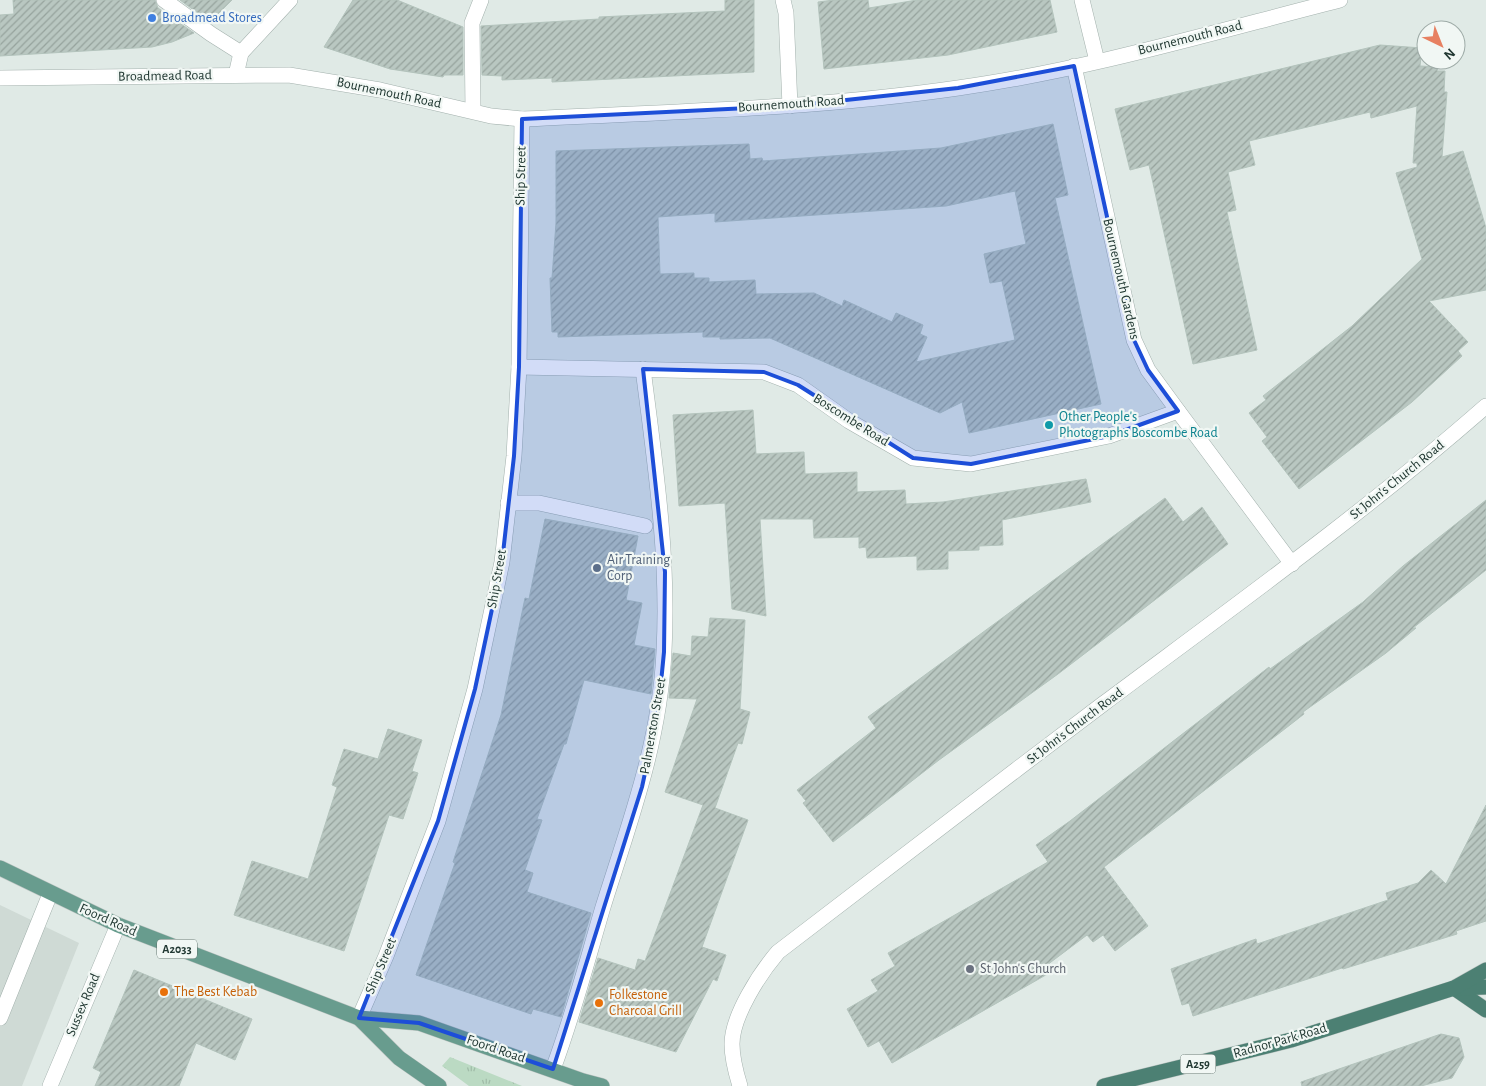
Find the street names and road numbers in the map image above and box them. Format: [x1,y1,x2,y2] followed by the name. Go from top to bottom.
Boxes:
[1137,18,1243,58] street label: Bournemouth Road
[118,68,212,84] street label: Broadmead Road
[335,75,443,111] street label: Bournemouth Road
[737,93,845,115] street label: Bournemouth Road
[513,146,529,206] street label: Ship Street
[1100,217,1142,341] street label: Bournemouth Gardens
[811,391,891,449] street label: Boscombe Road
[1347,438,1447,522] street label: St John's Church Road
[485,548,509,610] street label: Ship Street
[638,676,668,775] street label: Palmerston Street
[1024,685,1126,767] street label: St John's Church Road
[77,901,139,939] street label: Foord Road
[363,935,399,996] street label: Ship Street
[157,940,197,959] road number: A2033
[64,972,102,1038] street label: Sussex Road
[1232,1021,1328,1061] street label: Radnor Park Road
[465,1032,527,1066] street label: Foord Road
[1180,1054,1216,1074] road number: A259

